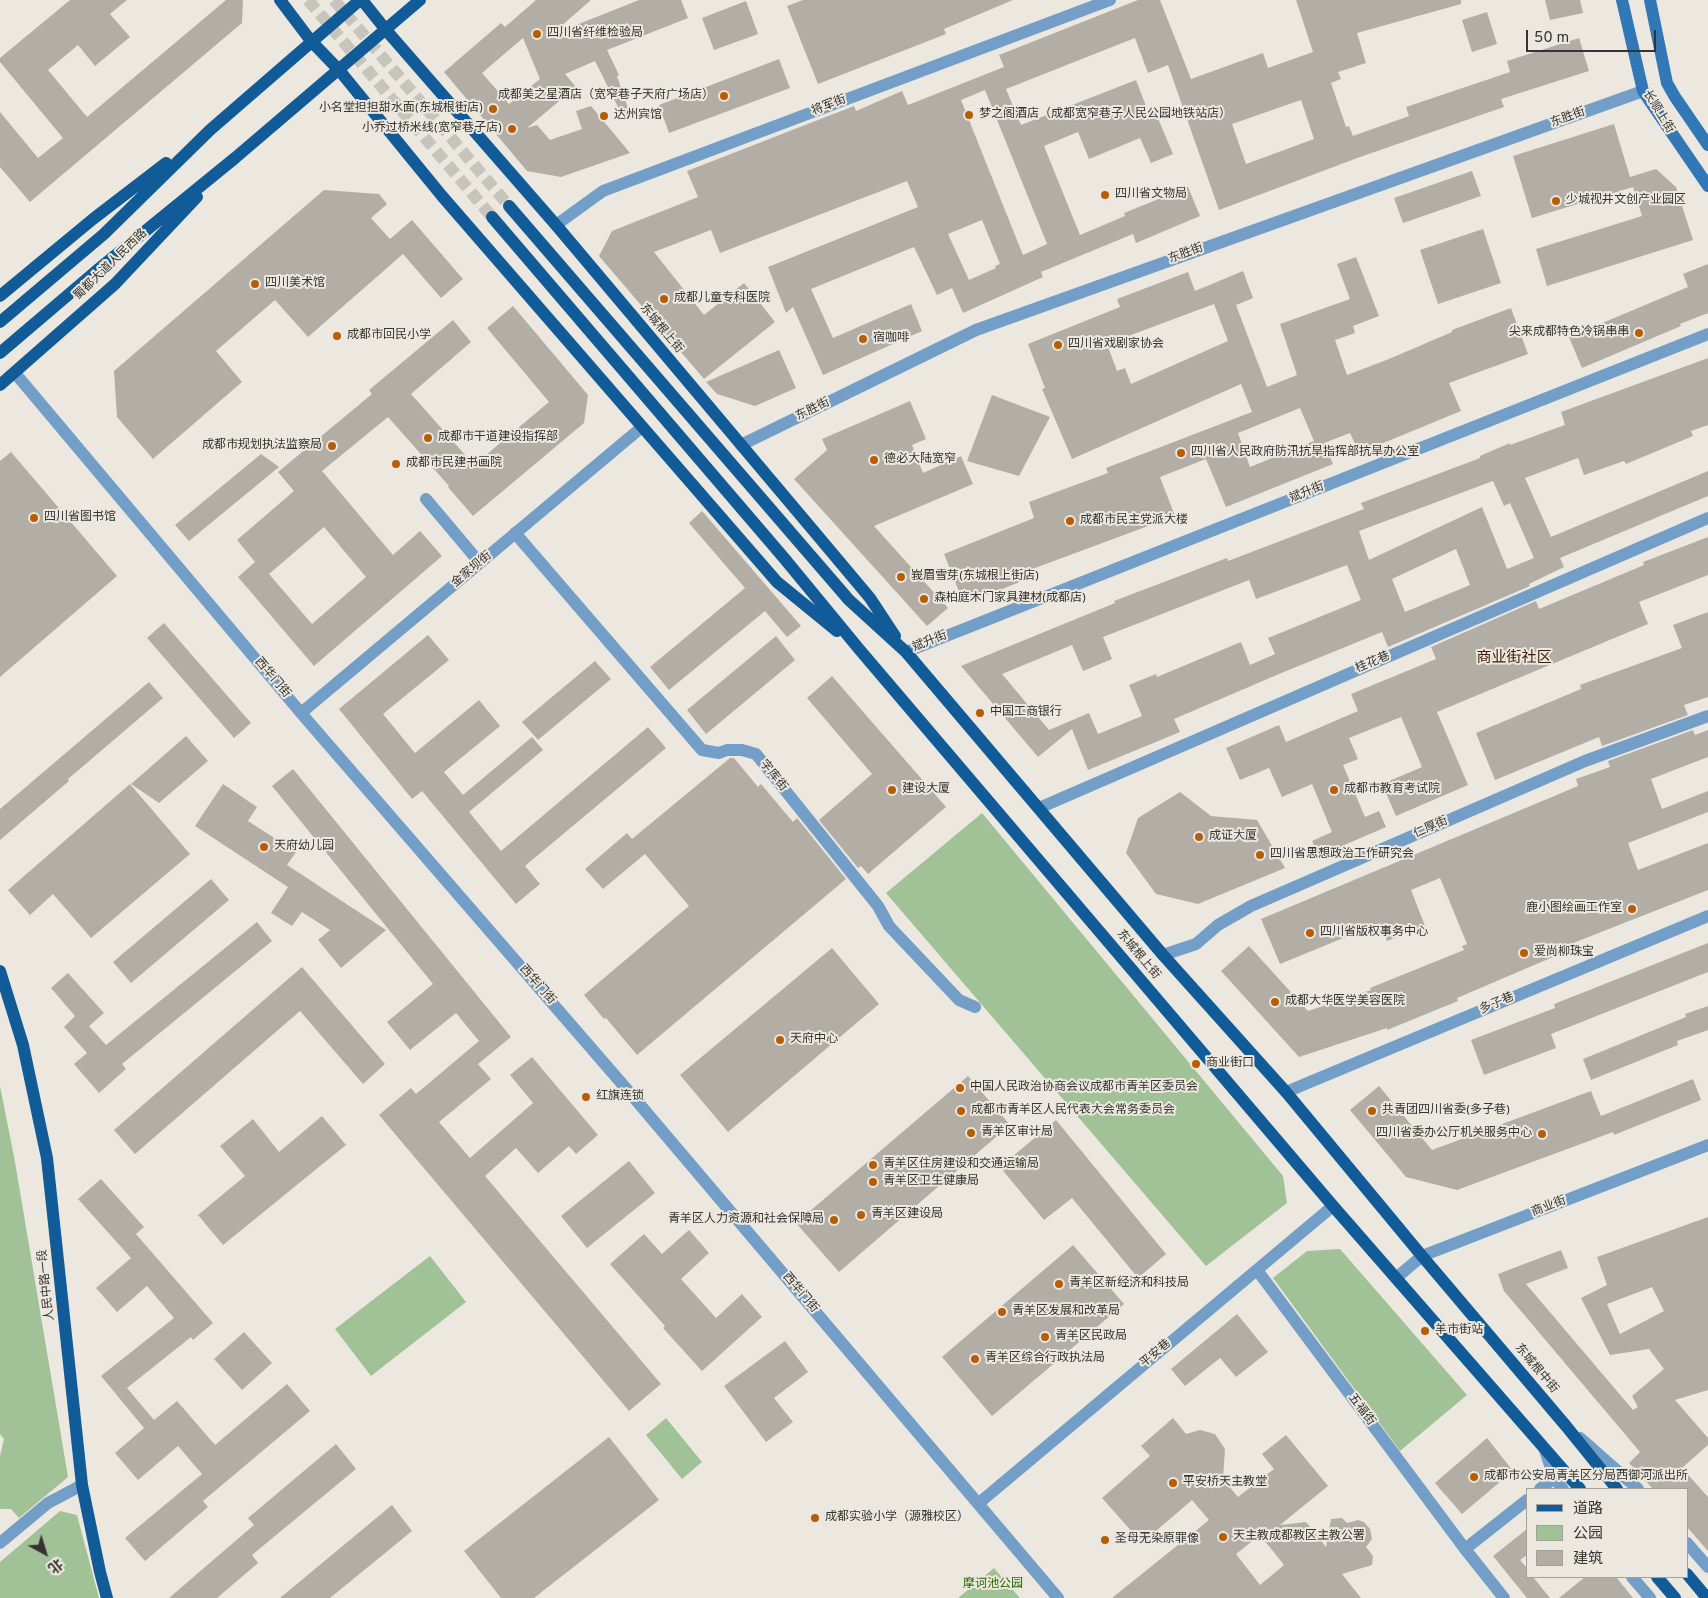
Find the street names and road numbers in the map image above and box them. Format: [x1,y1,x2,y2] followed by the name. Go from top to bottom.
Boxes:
[1639,88,1677,136] street label: 长顺上街
[810,93,848,119] street label: 将军街
[1549,105,1587,131] street label: 东胜街
[71,226,151,304] street label: 蜀都大道人民西路
[1167,241,1205,267] street label: 东胜街
[636,301,686,357] street label: 东城根上街
[794,396,832,424] street label: 东胜街
[1288,480,1326,506] street label: 斌升街
[449,549,495,591] street label: 金家坝街
[911,629,949,655] street label: 斌升街
[1354,649,1392,677] street label: 桂花巷
[251,655,293,701] street label: 西华门街
[756,757,790,795] street label: 字库街
[1412,814,1450,842] street label: 仁厚街
[1113,927,1163,983] street label: 东城根上街
[516,962,558,1008] street label: 西华门街
[1478,990,1516,1018] street label: 多子巷
[1530,1194,1568,1220] street label: 商业街
[36,1248,58,1322] street label: 人民中路一段
[779,1270,821,1316] street label: 西华门街
[1138,1337,1174,1371] street label: 平安巷
[1511,1341,1561,1397] street label: 东城根中街
[1344,1391,1378,1429] street label: 五福街

